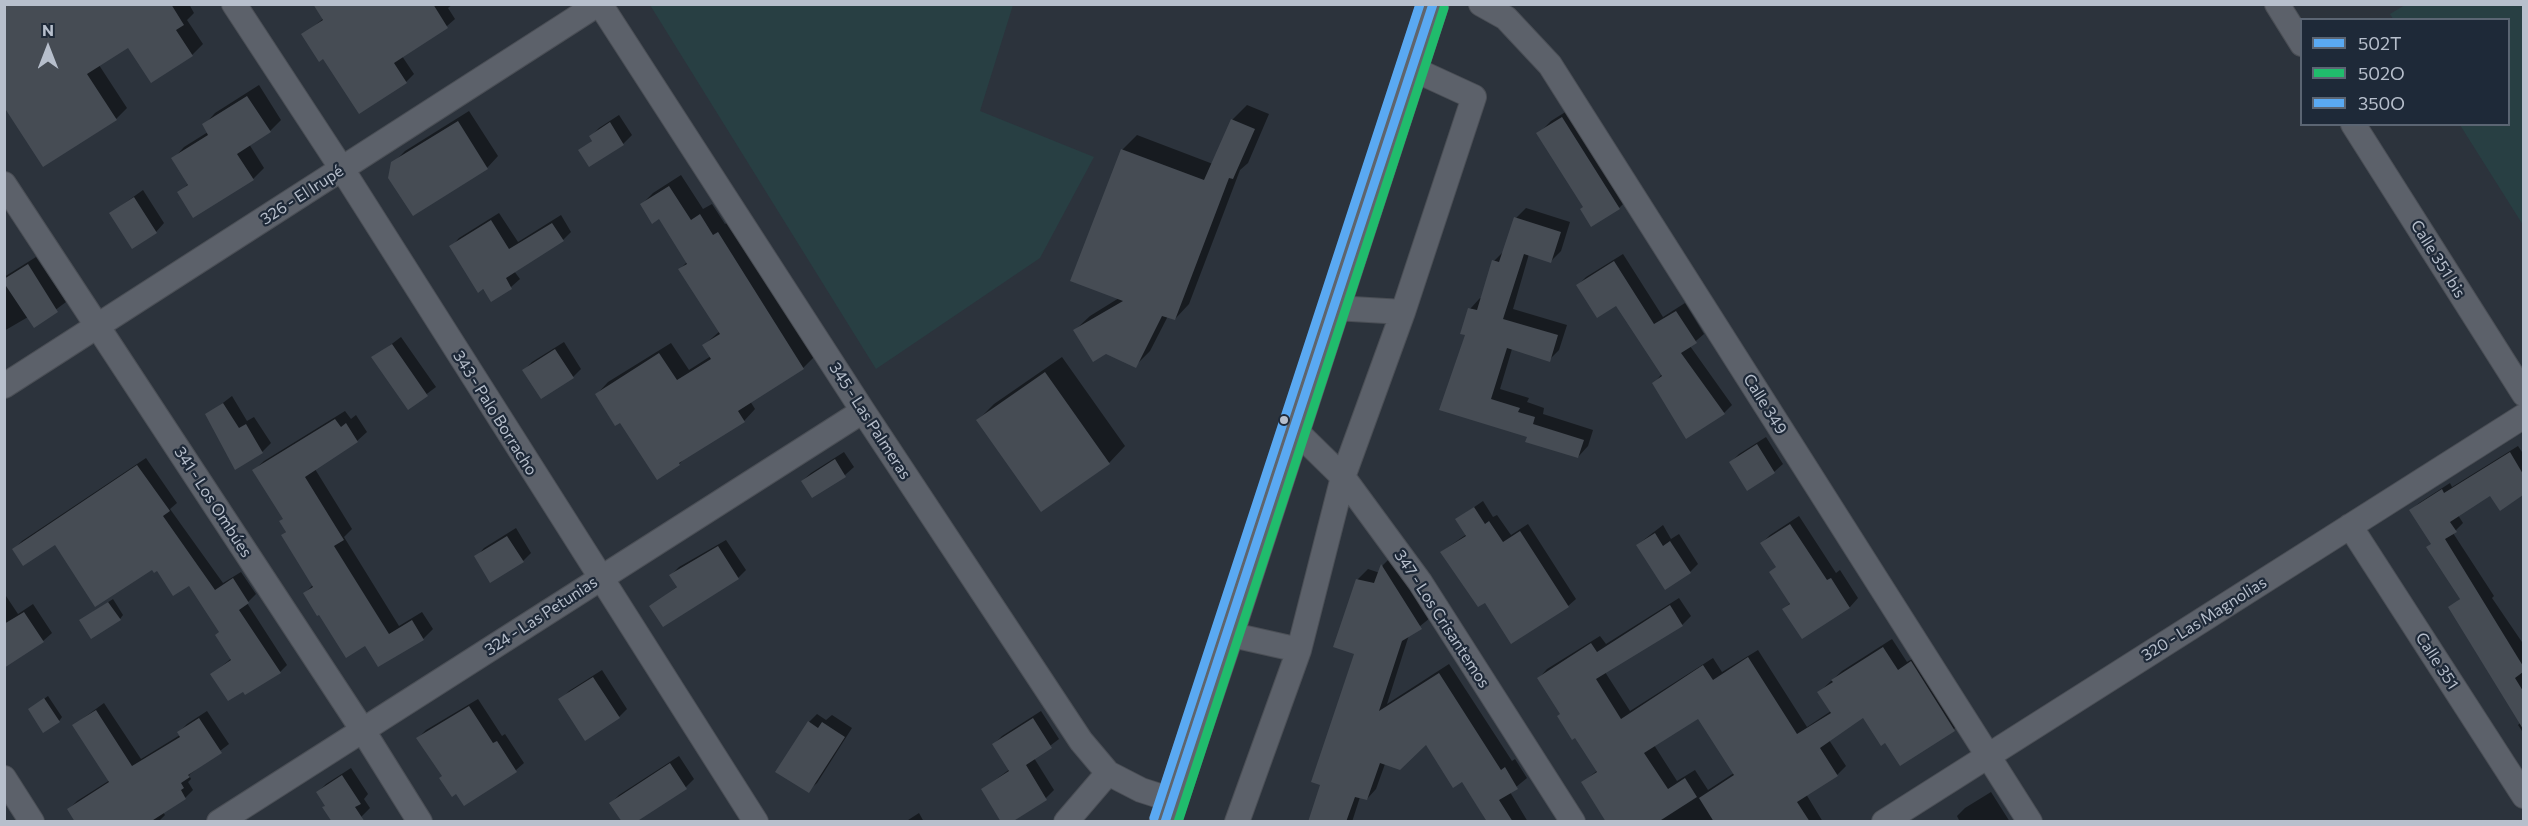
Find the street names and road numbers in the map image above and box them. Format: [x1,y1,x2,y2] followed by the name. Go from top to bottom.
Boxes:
[257,161,347,229] street label: 326 - El Irupé
[2407,217,2469,301] street label: Calle 351 bis
[449,347,541,479] street label: 343 - Palo Borracho
[825,359,915,483] street label: 345 - Las Palmeras
[1739,370,1791,438] street label: Calle 349
[170,443,256,561] street label: 341 - Los Ombúes
[1390,546,1494,692] street label: 347 - Los Crisantemos
[481,572,601,660] street label: 324 - Las Petunias
[2138,573,2270,665] street label: 320 - Las Magnolias
[2411,629,2463,693] street label: Calle 351

